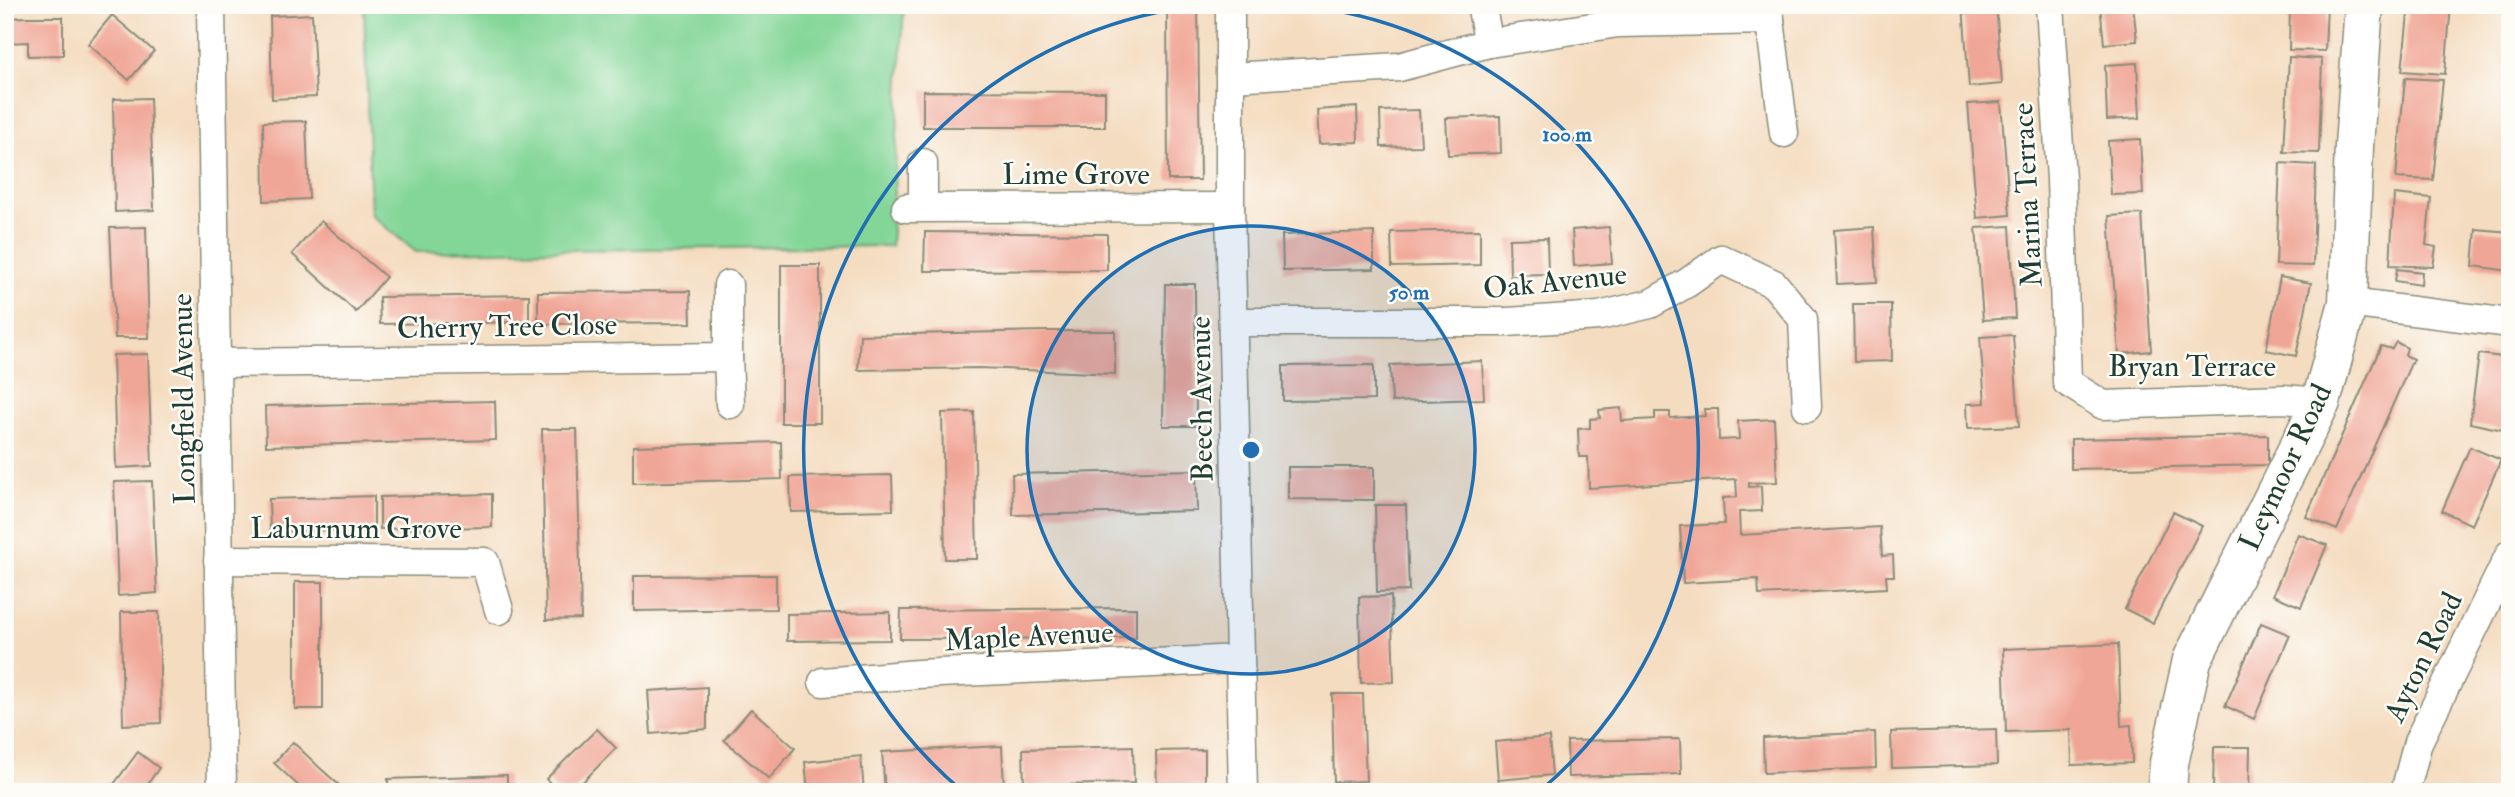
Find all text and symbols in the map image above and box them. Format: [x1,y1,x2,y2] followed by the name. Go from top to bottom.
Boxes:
[2004,102,2051,288] street label: Marina Terrace
[1542,121,1593,148] text: 100 m
[1002,156,1150,193] street label: Lime Grove
[1481,256,1629,307] street label: Oak Avenue
[1389,279,1430,306] text: 50 m
[163,293,204,505] street label: Longfield Avenue
[396,306,618,347] street label: Cherry Tree Close
[1182,316,1221,482] street label: Beech Avenue
[2108,348,2276,385] street label: Bryan Terrace
[2231,378,2340,556] street label: Leymoor Road
[1239,438,1263,462] centre of rings
[250,510,462,547] street label: Laburnum Grove
[2376,586,2471,729] street label: Ayton Road
[943,614,1115,659] street label: Maple Avenue

